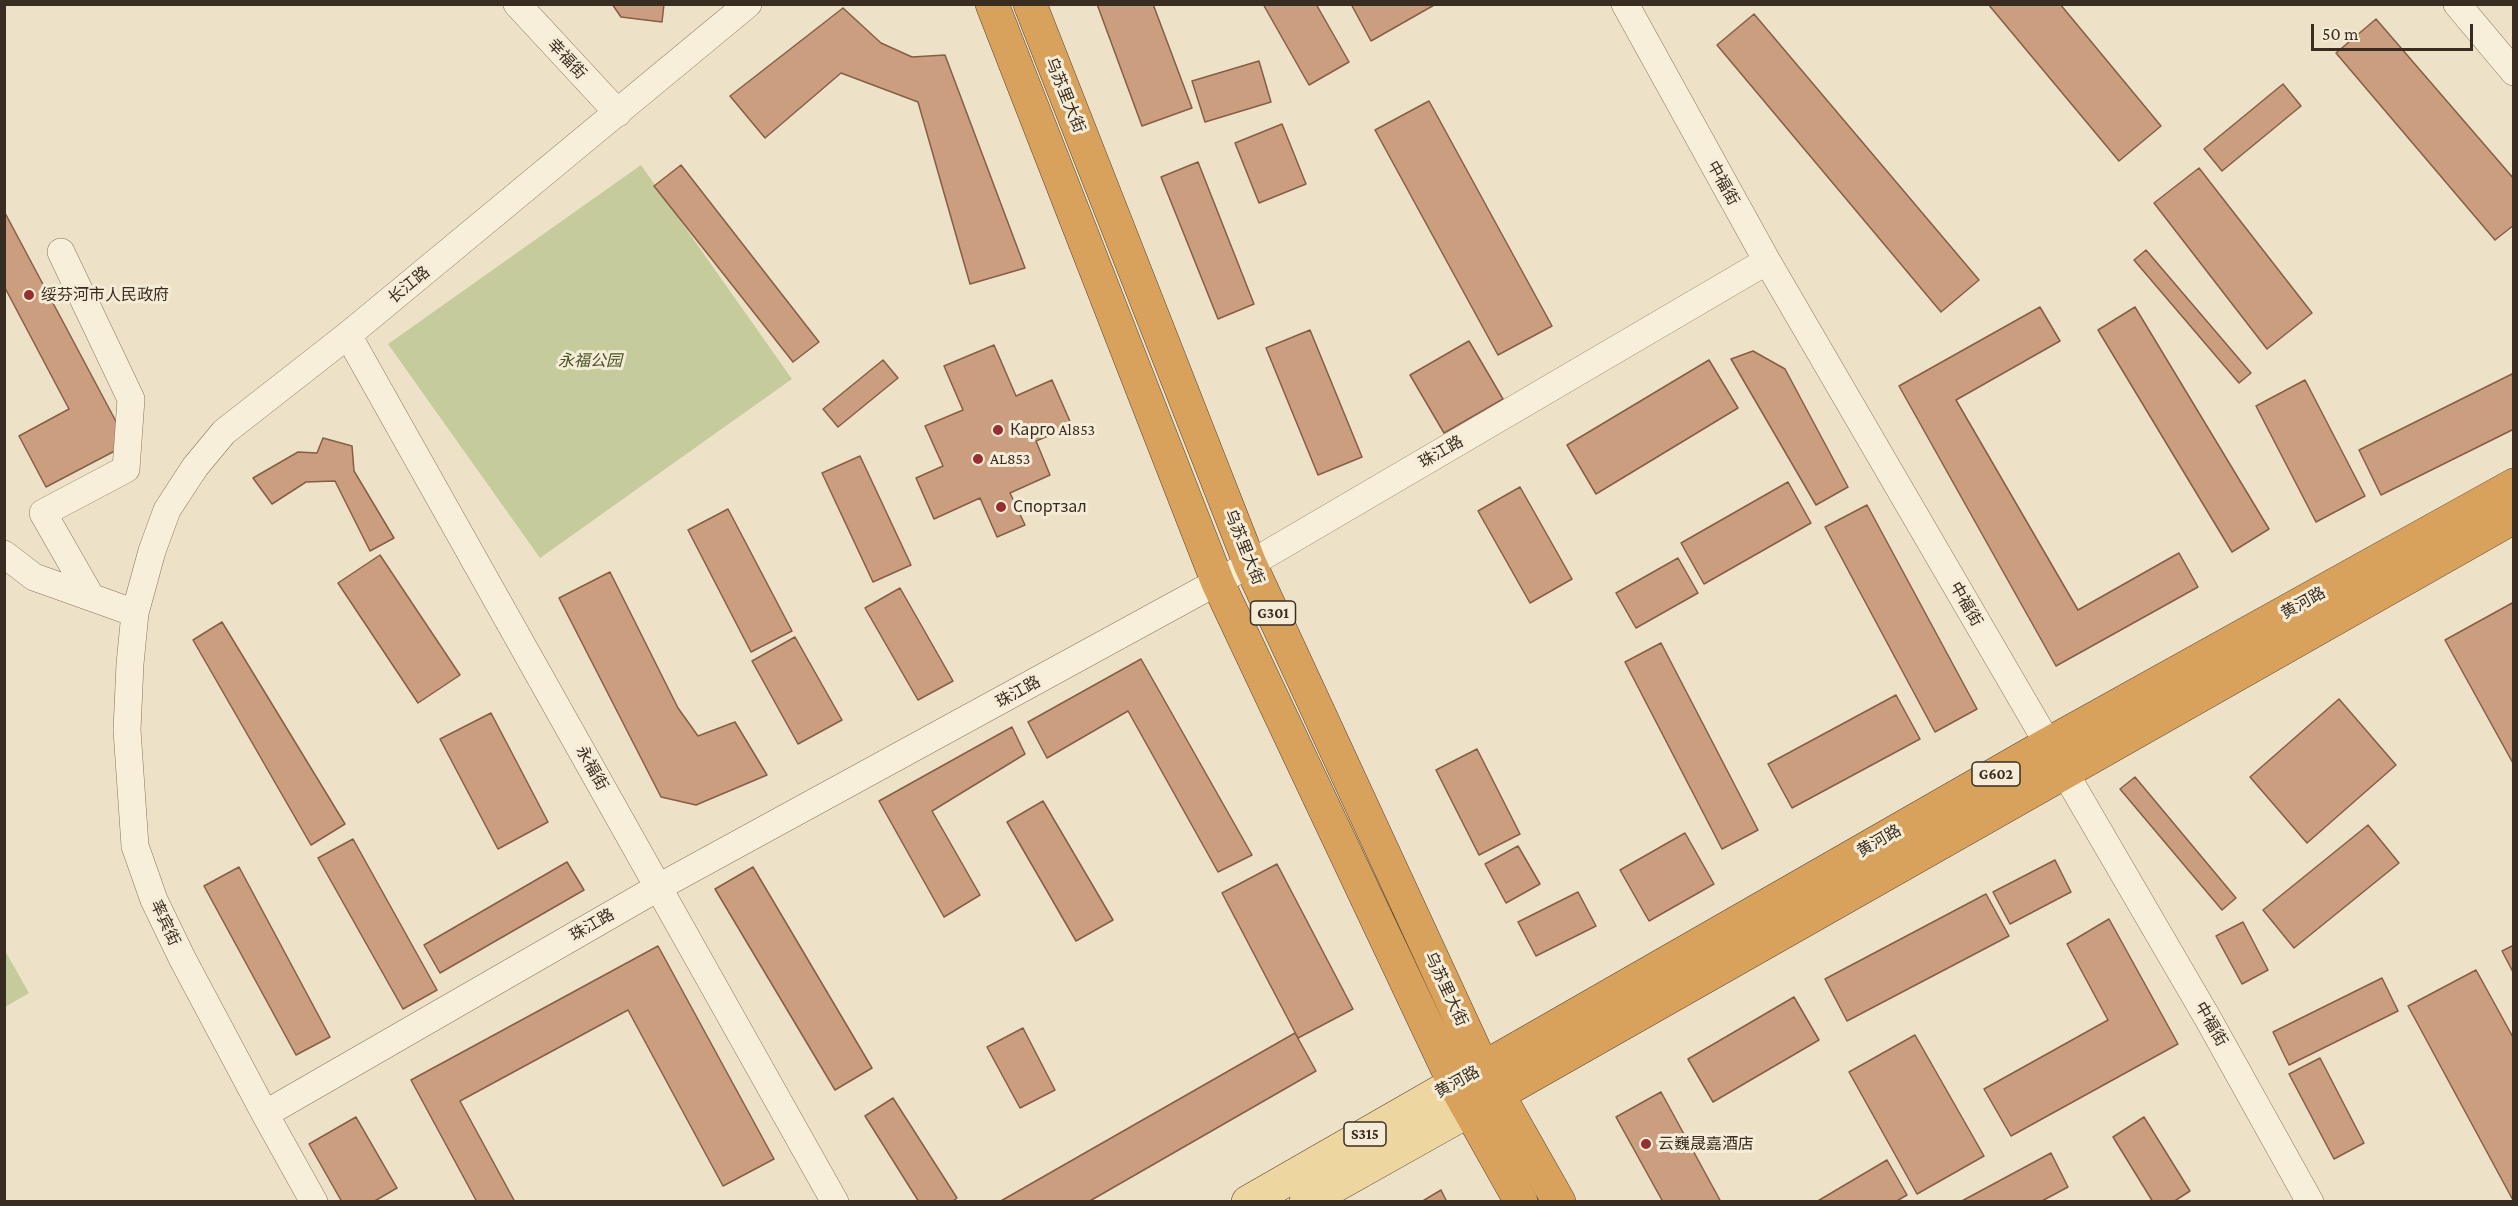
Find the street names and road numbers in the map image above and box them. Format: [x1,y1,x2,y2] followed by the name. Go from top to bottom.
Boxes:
[544,35,590,83] street label: 幸福街
[1041,54,1089,136] street label: 乌苏里大街
[1703,157,1743,209] street label: 中福街
[384,262,434,308] street label: 长江路
[1415,432,1467,472] street label: 珠江路
[1220,506,1268,588] street label: 乌苏里大街
[1946,578,1986,630] street label: 中福街
[2277,583,2329,623] street label: 黄河路
[1250,601,1296,625] road number: G301
[992,672,1044,712] street label: 珠江路
[572,742,612,794] street label: 永福街
[1972,762,2020,786] road number: G602
[1853,821,1905,861] street label: 黄河路
[146,897,184,949] street label: 率宾街
[566,905,618,945] street label: 珠江路
[1420,949,1472,1029] street label: 乌苏里大街
[2191,998,2231,1050] street label: 中福街
[1431,1062,1483,1102] street label: 黄河路
[1344,1122,1386,1146] road number: S315

